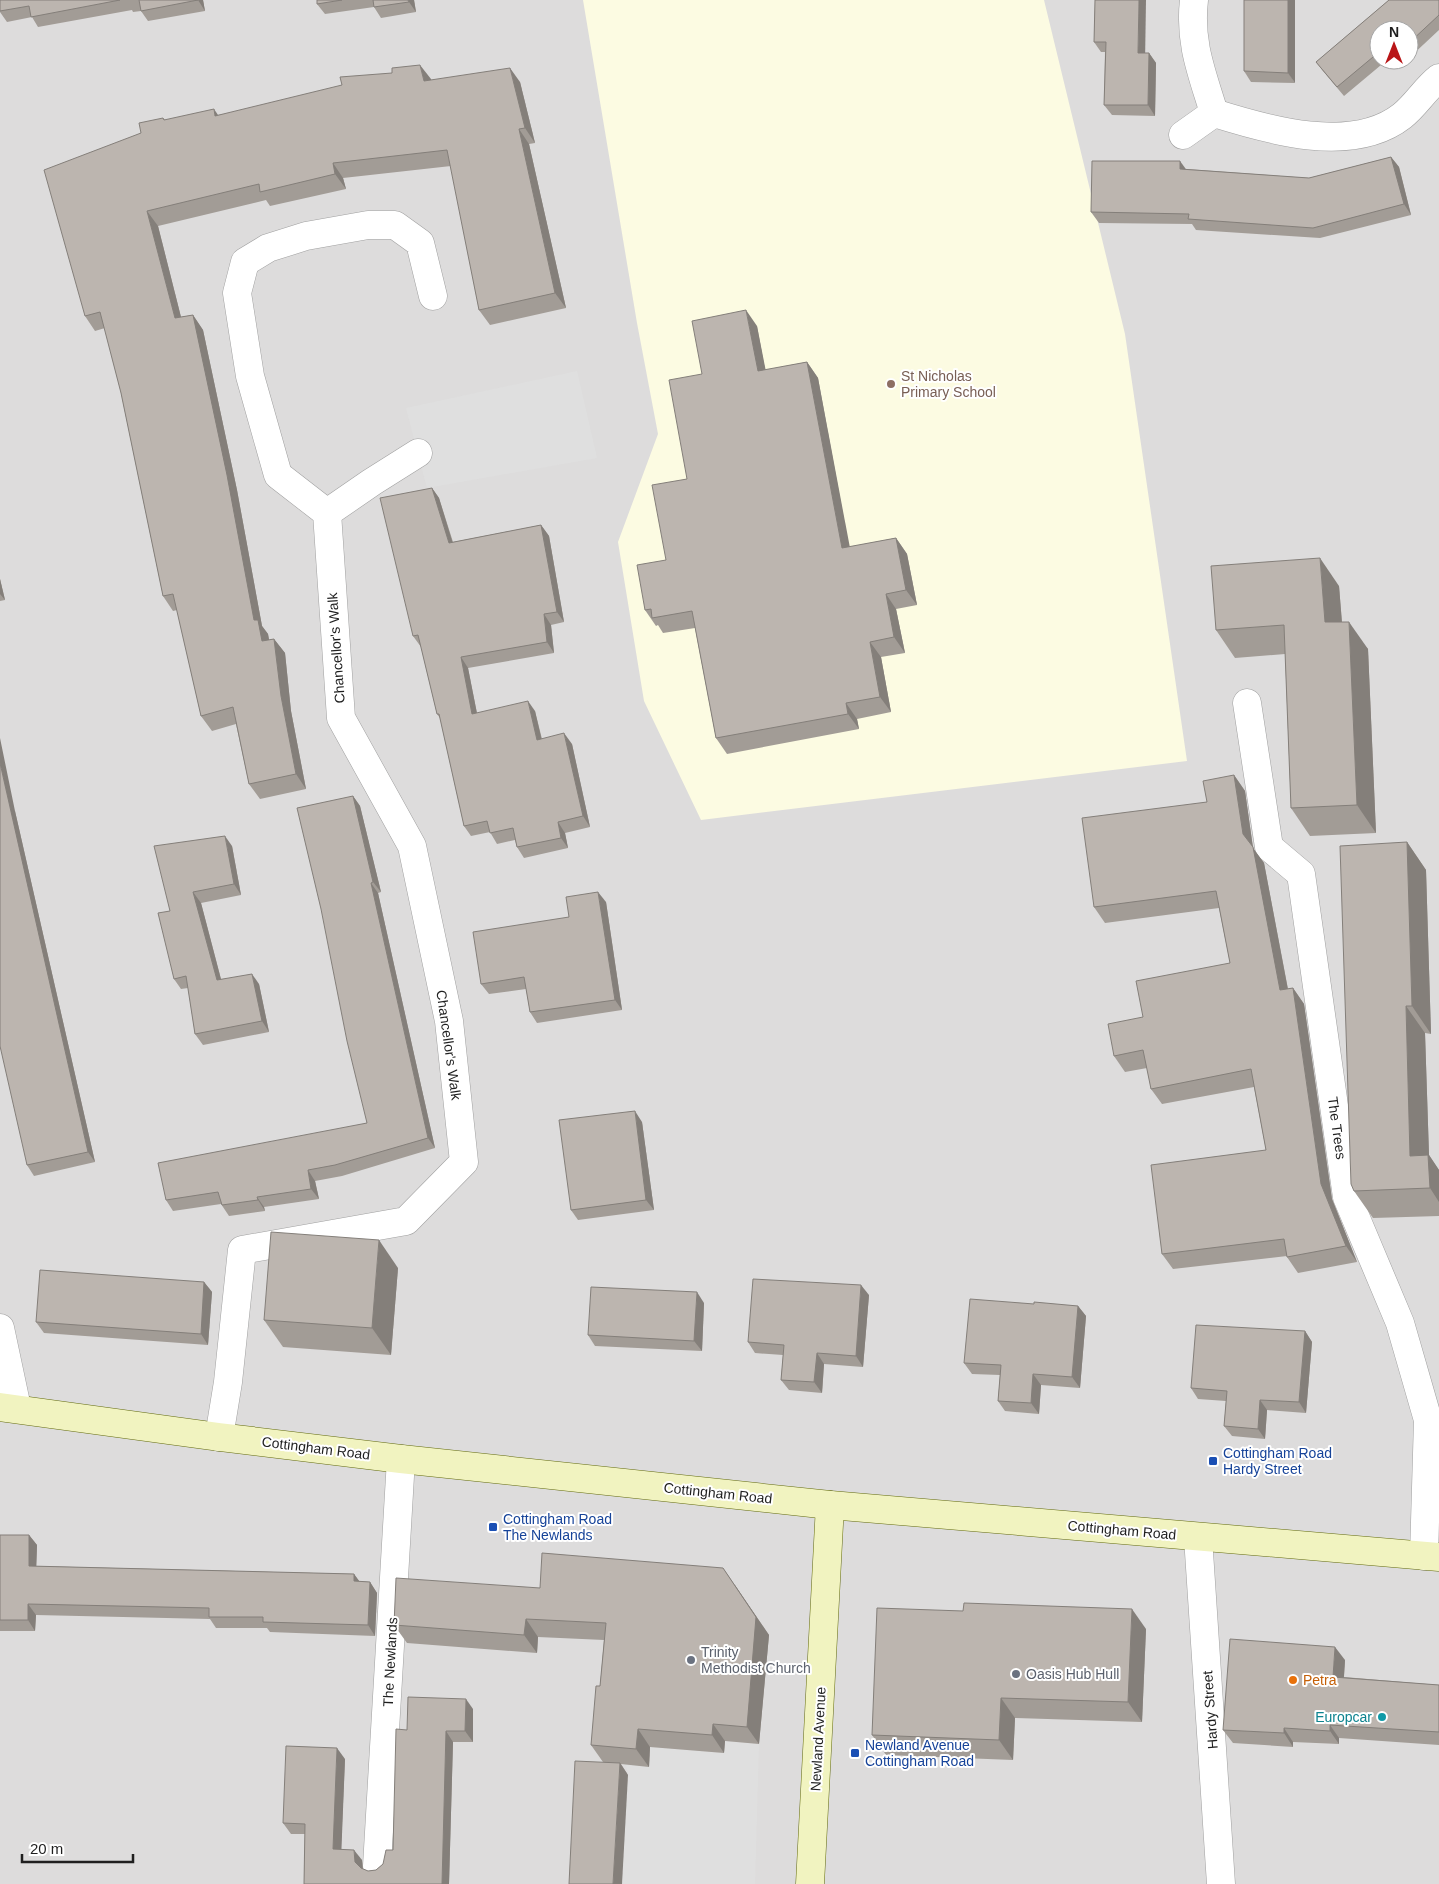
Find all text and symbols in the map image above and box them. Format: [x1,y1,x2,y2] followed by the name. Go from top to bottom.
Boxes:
[1369,20,1419,70] north arrow
[1389,24,1399,40] text: N
[901,368,996,400] place label: St Nicholas Primary School
[885,378,897,390] marker: St Nicholas Primary School
[324,591,348,704] street label: Chancellor's Walk
[433,989,465,1102] street label: Chancellor's Walk
[1325,1096,1349,1160] street label: The Trees
[261,1433,371,1463] street label: Cottingham Road
[1223,1445,1332,1477] place label: Cottingham Road Hardy Street
[1207,1455,1219,1467] marker: Cottingham Road Hardy Street
[663,1479,773,1507] street label: Cottingham Road
[503,1511,612,1543] place label: Cottingham Road The Newlands
[1067,1517,1177,1543] street label: Cottingham Road
[487,1521,499,1533] marker: Cottingham Road The Newlands
[380,1617,400,1707] street label: The Newlands
[701,1644,811,1676] place label: Trinity Methodist Church
[685,1654,697,1666] marker: Trinity Methodist Church
[1026,1666,1119,1682] place label: Oasis Hub Hull
[1010,1668,1022,1680] marker: Oasis Hub Hull
[1199,1670,1221,1750] street label: Hardy Street
[1303,1672,1337,1688] place label: Petra
[1287,1674,1299,1686] marker: Petra
[807,1686,829,1792] street label: Newland Avenue
[1315,1709,1372,1725] place label: Europcar
[1376,1711,1388,1723] marker: Europcar
[865,1737,974,1769] place label: Newland Avenue Cottingham Road
[849,1747,861,1759] marker: Newland Avenue Cottingham Road
[22,1832,134,1864] scale bar
[30,1840,63,1857] text: 20 m

